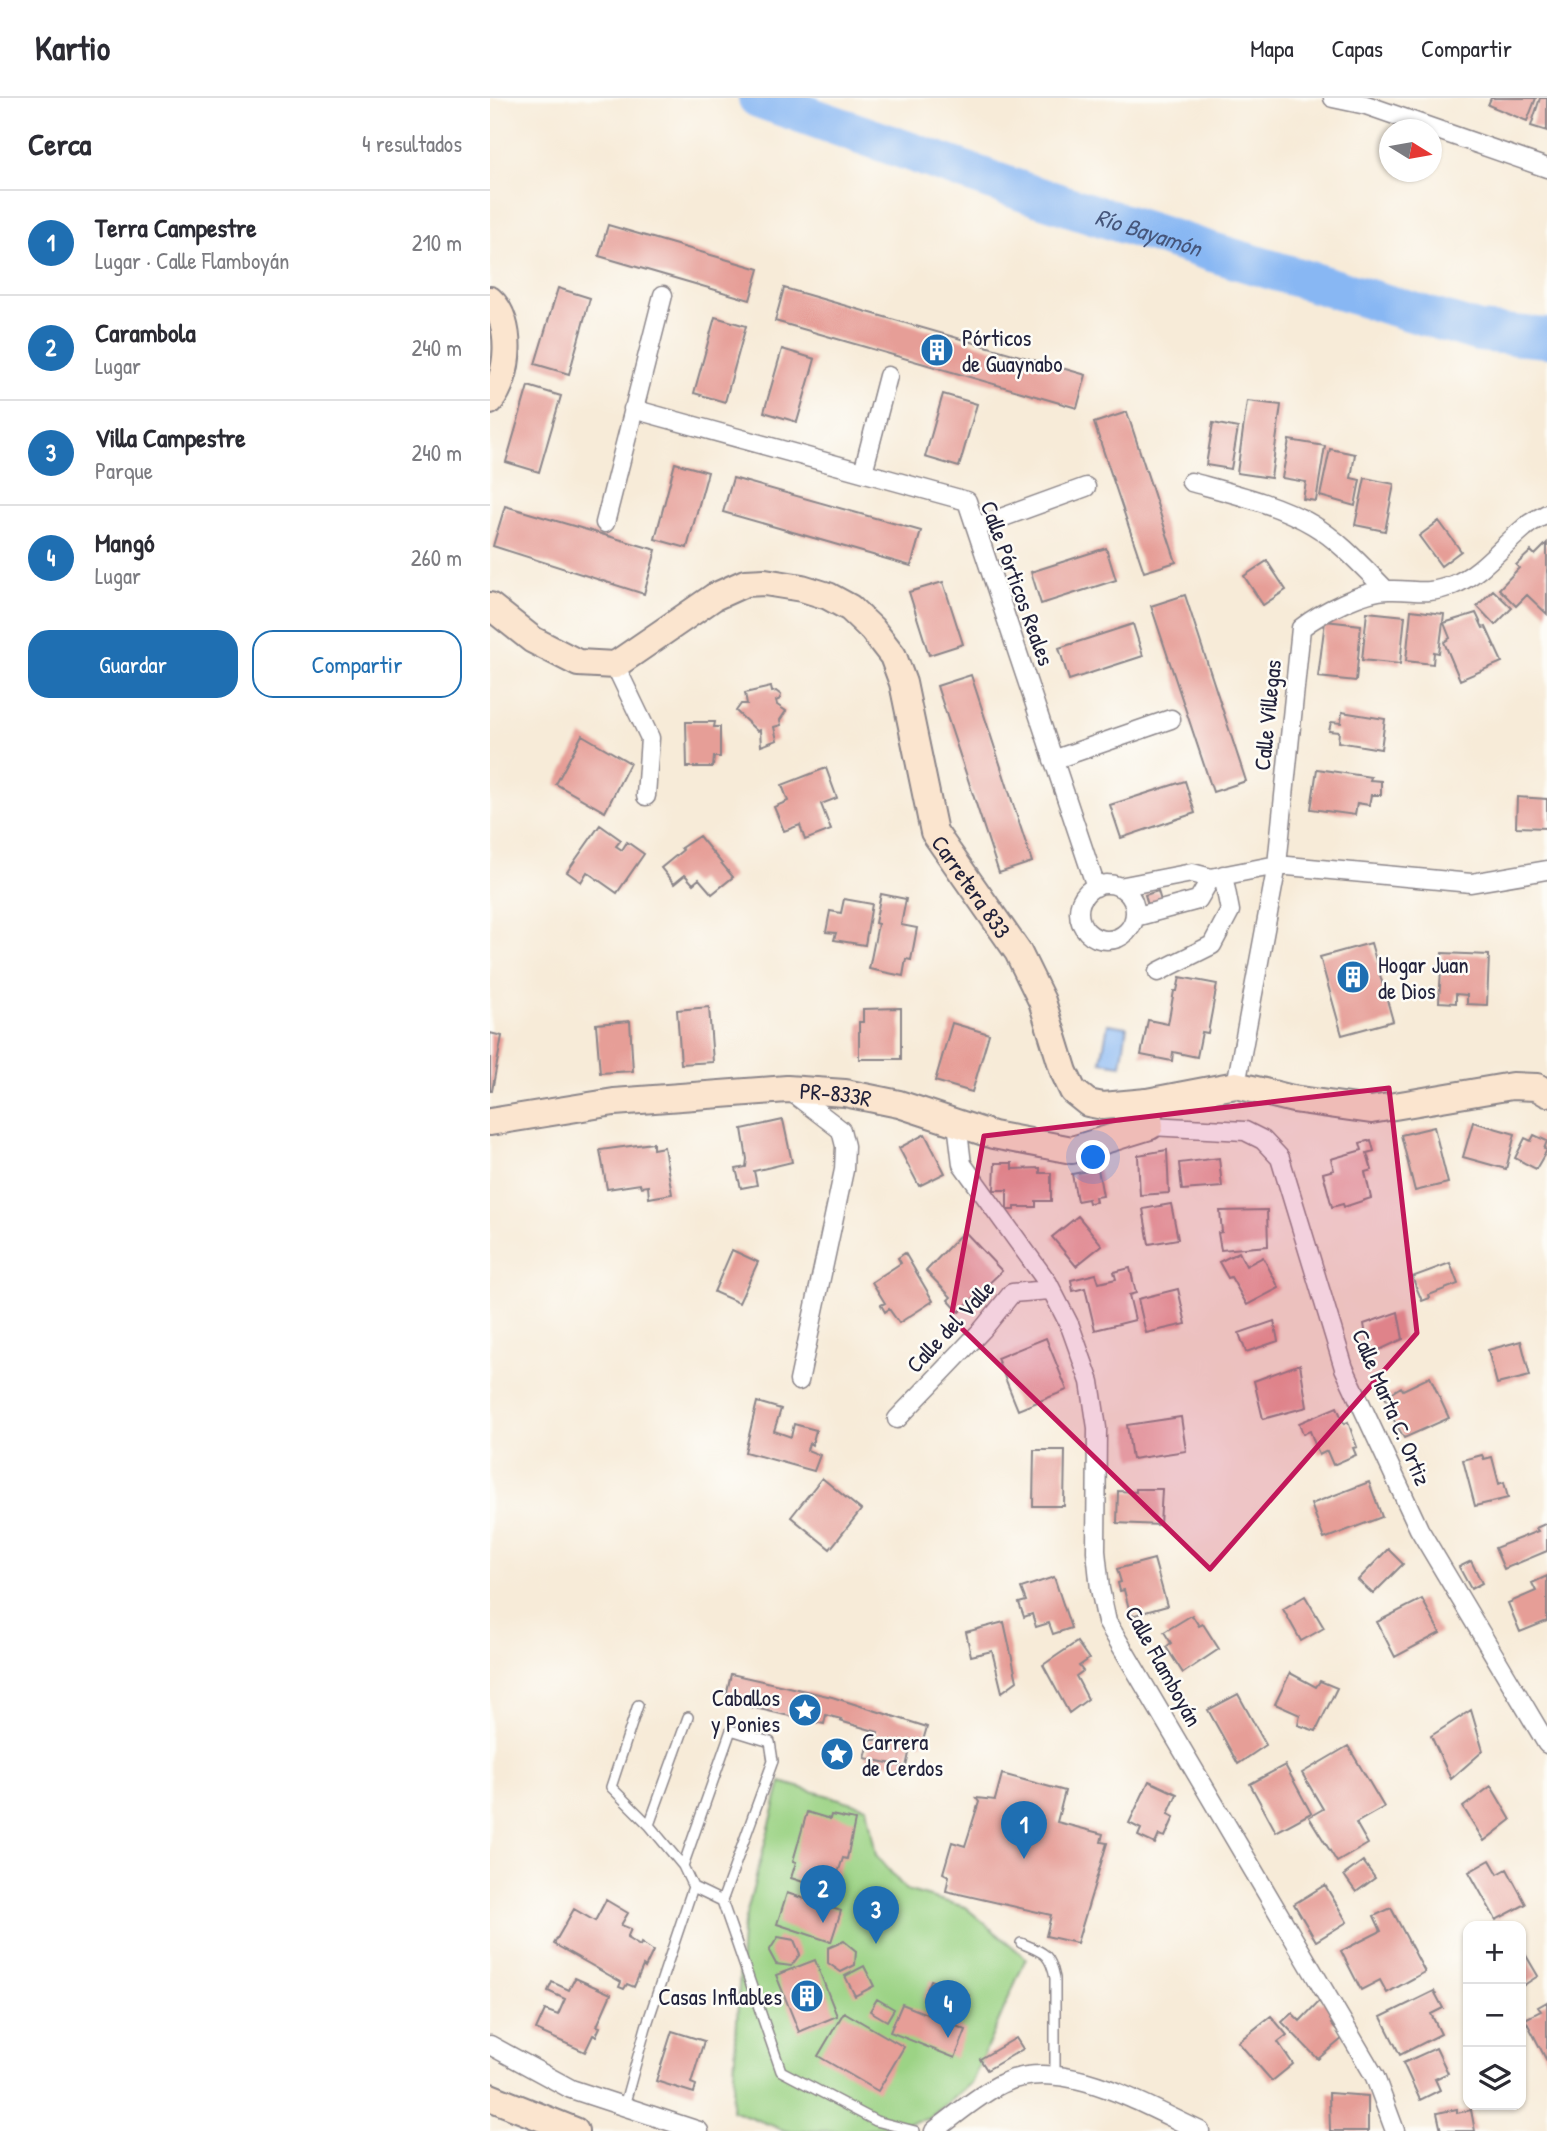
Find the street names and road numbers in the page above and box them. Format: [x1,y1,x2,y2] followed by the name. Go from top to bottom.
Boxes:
[974,496,1062,670] street label: Calle Pórticos Reales
[1246,658,1288,772] street label: Calle Villegas
[925,828,1019,944] street label: Carretera 833
[799,1074,874,1114] street label: PR-833R
[899,1273,1001,1379] street label: Calle del Valle
[1345,1324,1439,1490] street label: Calle Marta C. Ortiz
[1118,1600,1210,1732] street label: Calle Flamboyán

